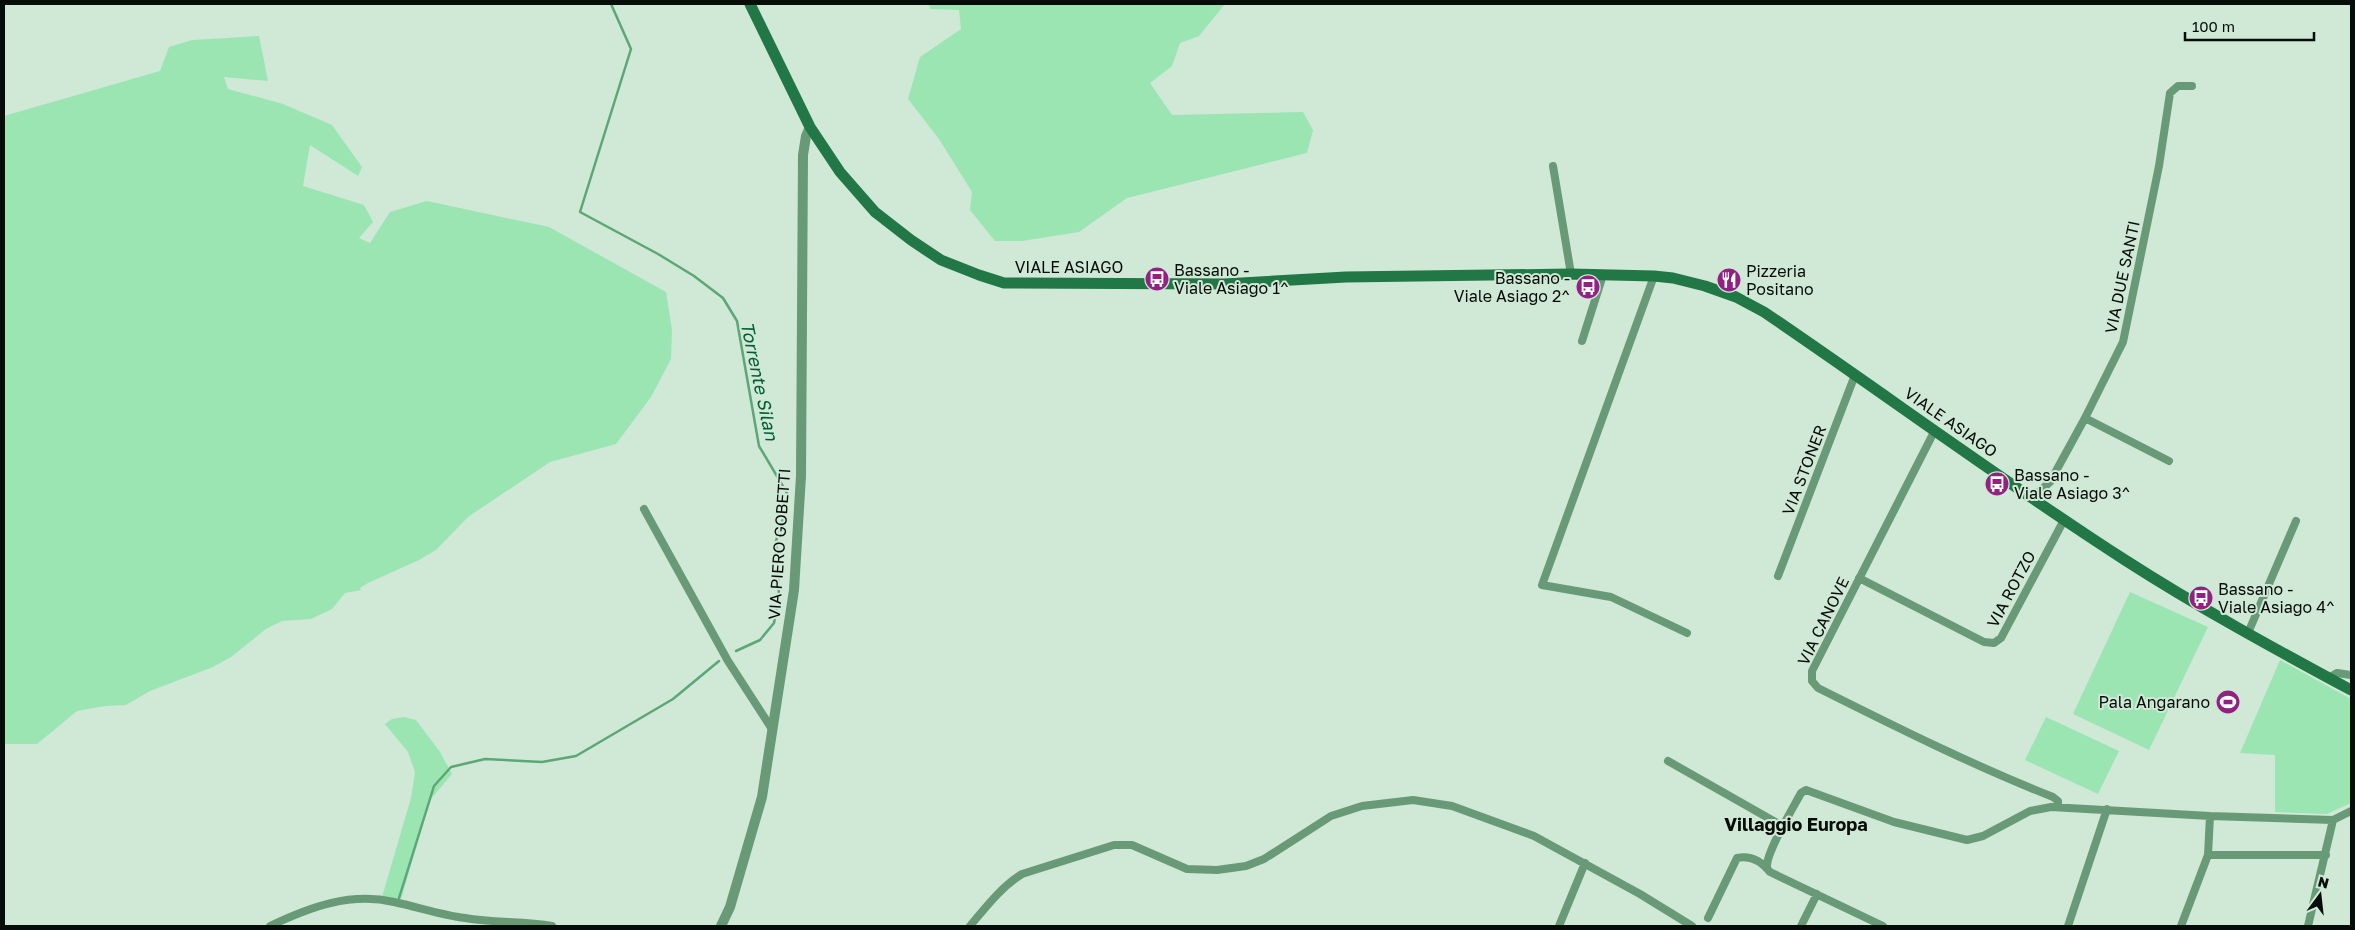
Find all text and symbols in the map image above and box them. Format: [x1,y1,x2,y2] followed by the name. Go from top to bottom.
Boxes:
[2185,10,2314,42] scale bar
[2192,17,2235,35] text: 100 m
[2100,219,2144,335] street label: VIA DUE SANTI
[1015,257,1123,277] street label: VIALE ASIAGO
[1174,260,1289,298] place label: Bassano - Viale Asiago 1^
[1746,261,1814,299] place label: Pizzeria Positano
[1144,266,1170,292] bus stop icon: Bassano - Viale Asiago 1^
[1716,267,1742,293] restaurant icon: Pizzeria Positano
[1454,268,1570,306] place label: Bassano - Viale Asiago 2^
[1575,274,1601,300] bus stop icon: Bassano - Viale Asiago 2^
[737,320,784,443] water label: Torrente Silan
[1901,383,2001,461] street label: VIALE ASIAGO
[1778,422,1830,518] street label: VIA STONER
[2014,465,2130,503] place label: Bassano - Viale Asiago 3^
[764,468,794,620] street label: VIA PIERO GOBETTI
[1984,471,2010,497] bus stop icon: Bassano - Viale Asiago 3^
[1982,547,2040,631] street label: VIA ROTZO
[1793,574,1853,668] street label: VIA CANOVE
[2218,579,2335,617] place label: Bassano - Viale Asiago 4^
[2188,585,2214,611] bus stop icon: Bassano - Viale Asiago 4^
[2215,689,2241,715] sports icon: Pala Angarano
[2098,692,2210,712] place label: Pala Angarano
[1724,813,1868,835] district label: Villaggio Europa
[2295,870,2345,920] north arrow
[2316,872,2331,892] text: N

